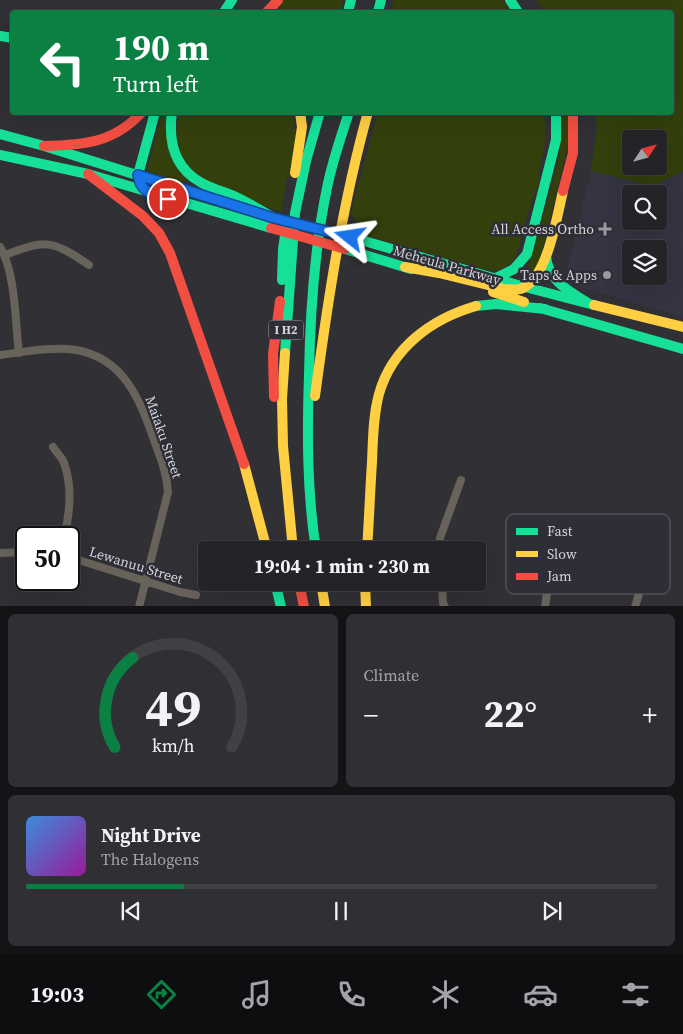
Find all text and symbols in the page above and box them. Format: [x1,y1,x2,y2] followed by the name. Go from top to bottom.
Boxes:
[113,24,209,72] text: 190 m
[30,30,95,95] icon: left
[113,69,198,99] text: Turn left
[622,130,668,175] north arrow
[622,130,667,285] map controls
[147,178,189,220] pin
[154,185,182,213] icon: arrive
[622,185,667,230] button: search
[323,210,375,262] position arrow
[491,219,594,239] place label: All Access Ortho
[598,222,612,236] marker: All Access Ortho
[391,240,504,290] street label: Meheula Parkway
[622,240,667,285] button: layers
[520,265,597,285] place label: Taps & Apps
[601,269,613,281] marker: Taps & Apps
[268,320,304,340] road number: I H2
[141,393,188,481] street label: Maiaku Street
[506,514,670,594] legend
[547,521,573,541] text: Fast
[15,526,80,591] speed limit sign: 50
[87,541,186,589] street label: Lewanuu Street
[547,544,577,564] text: Slow
[254,553,430,579] text: 19:04 · 1 min · 230 m
[546,566,572,586] text: Jam
[364,664,419,686] text: Climate
[145,672,201,743] text: 49
[483,688,537,740] text: 22°
[364,696,378,734] text: −
[642,696,657,734] text: +
[151,733,194,758] text: km/h
[101,822,201,848] text: Night Drive
[101,848,199,870] text: The Halogens
[117,897,145,925] icon: previous
[327,897,355,925] icon: pause
[538,897,566,925] icon: next
[144,977,179,1012] icon: directions
[239,977,274,1012] icon: music
[334,977,369,1012] icon: phone
[428,977,463,1012] icon: climate
[523,977,558,1012] icon: car
[618,977,653,1012] icon: filters
[30,979,84,1009] text: 19:03

